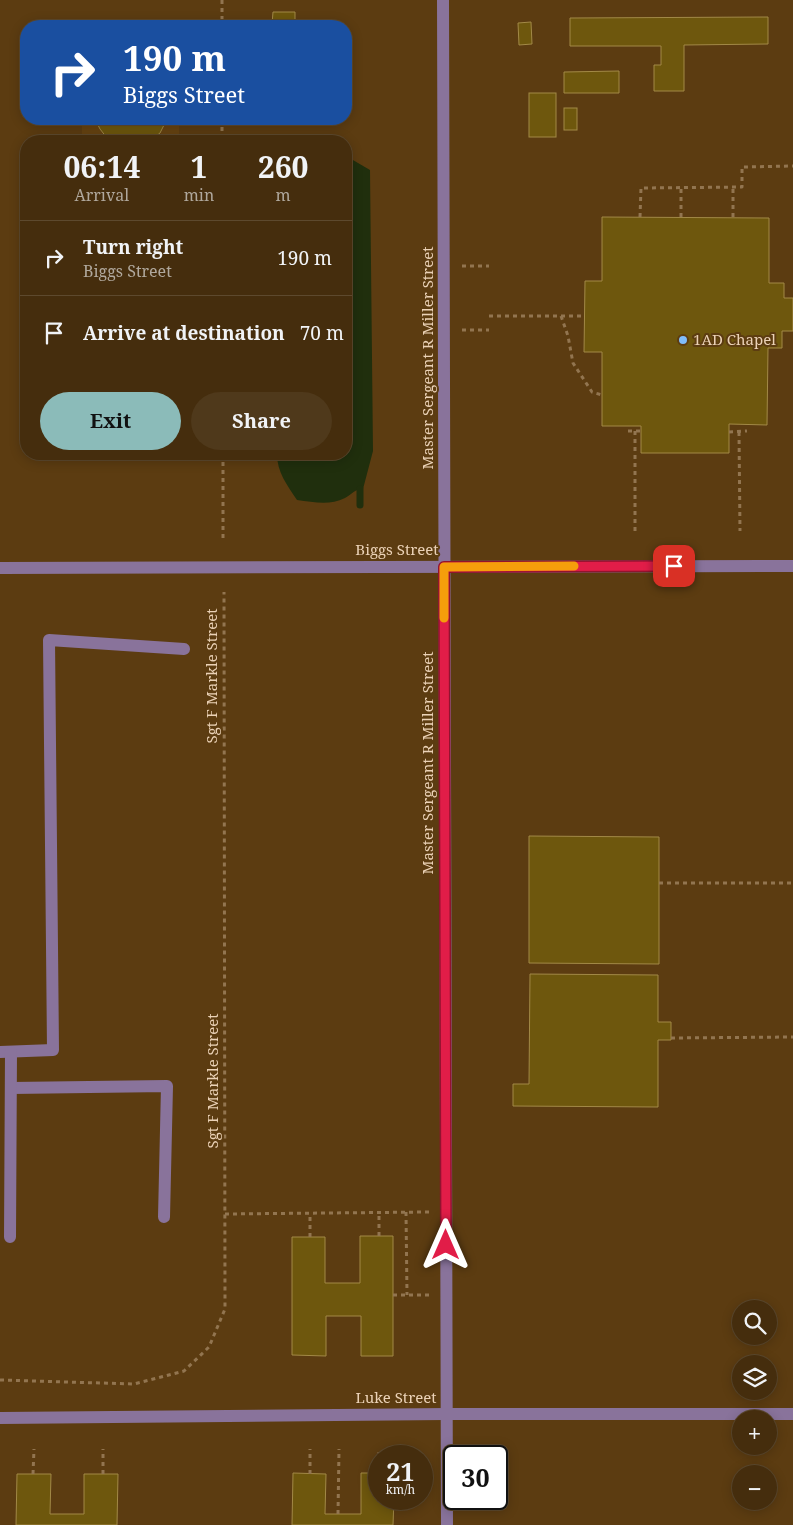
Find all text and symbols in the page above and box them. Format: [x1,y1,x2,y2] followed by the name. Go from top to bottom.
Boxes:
[123,34,226,81] text: 190 m
[40,40,105,105] icon: right
[123,79,245,109] text: Biggs Street
[63,146,140,187] text: 06:14
[191,146,207,187] text: 1
[258,146,309,187] text: 260
[75,184,129,206] text: Arrival
[184,184,214,206] text: min
[276,184,291,206] text: m
[83,234,183,260] text: Turn right
[40,244,68,272] icon: right
[277,245,332,271] text: 190 m
[417,247,437,469] street label: Master Sergeant R Miller Street
[83,260,172,282] text: Biggs Street
[40,319,68,347] icon: arrive
[83,320,285,346] text: Arrive at destination
[300,320,344,346] text: 70 m
[693,329,776,349] place label: 1AD Chapel
[677,334,689,346] marker: 1AD Chapel
[40,392,181,450] button: Exit
[191,392,332,450] button: Share
[355,539,439,559] street label: Biggs Street
[653,545,695,587] pin
[660,552,688,580] icon: arrive
[201,609,221,743] street label: Sgt F Markle Street
[417,652,437,874] street label: Master Sergeant R Miller Street
[202,1014,222,1148] street label: Sgt F Markle Street
[419,1218,471,1270] position arrow
[732,1300,777,1510] map controls
[732,1300,777,1345] button: search
[732,1355,777,1400] button: layers
[355,1387,437,1407] street label: Luke Street
[732,1410,777,1455] button: +
[443,1445,508,1510] speed limit sign: 30
[386,1454,415,1488] text: 21
[732,1465,777,1510] button: −
[386,1481,415,1498] text: km/h

